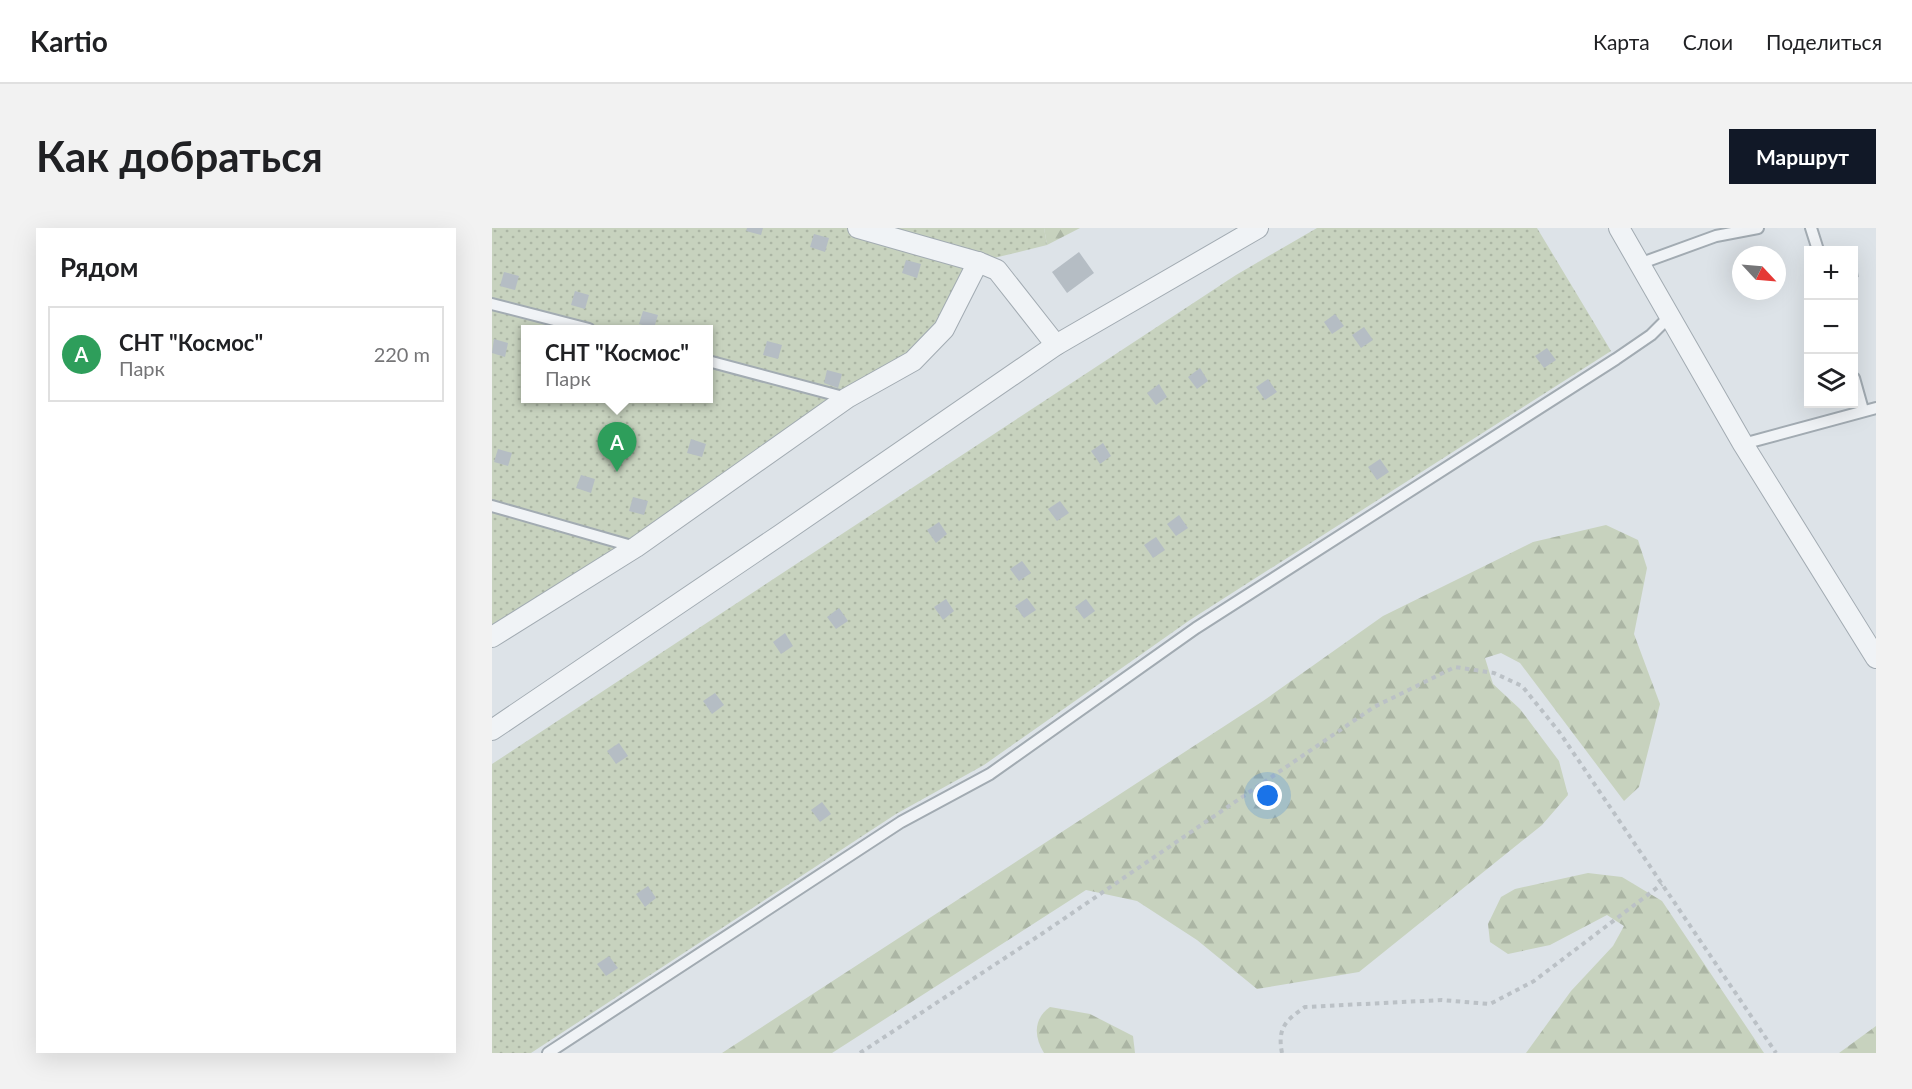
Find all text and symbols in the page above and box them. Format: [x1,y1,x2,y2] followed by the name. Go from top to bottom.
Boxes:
[30,24,108,58] text: Kartio
[1593,29,1650,54] text: Карта
[1683,29,1733,54] text: Слои
[1766,29,1882,54] text: Поделиться
[1729,129,1876,184] button: Маршрут
[36,131,323,181] text: Как добраться
[1732,246,1786,300] north arrow
[1804,246,1858,408] map controls
[1804,246,1858,300] button: +
[60,251,138,283] text: Рядом
[1804,300,1858,354] button: −
[521,325,713,403] popup
[119,329,263,356] text: СНТ "Космос"
[545,339,689,366] text: СНТ "Космос"
[75,342,88,366] text: A
[374,342,430,366] text: 220 m
[1804,354,1858,408] button: layers
[119,356,165,380] text: Парк
[545,366,591,390] text: Парк
[598,422,636,472] pin: A
[1253,781,1282,810] your location

